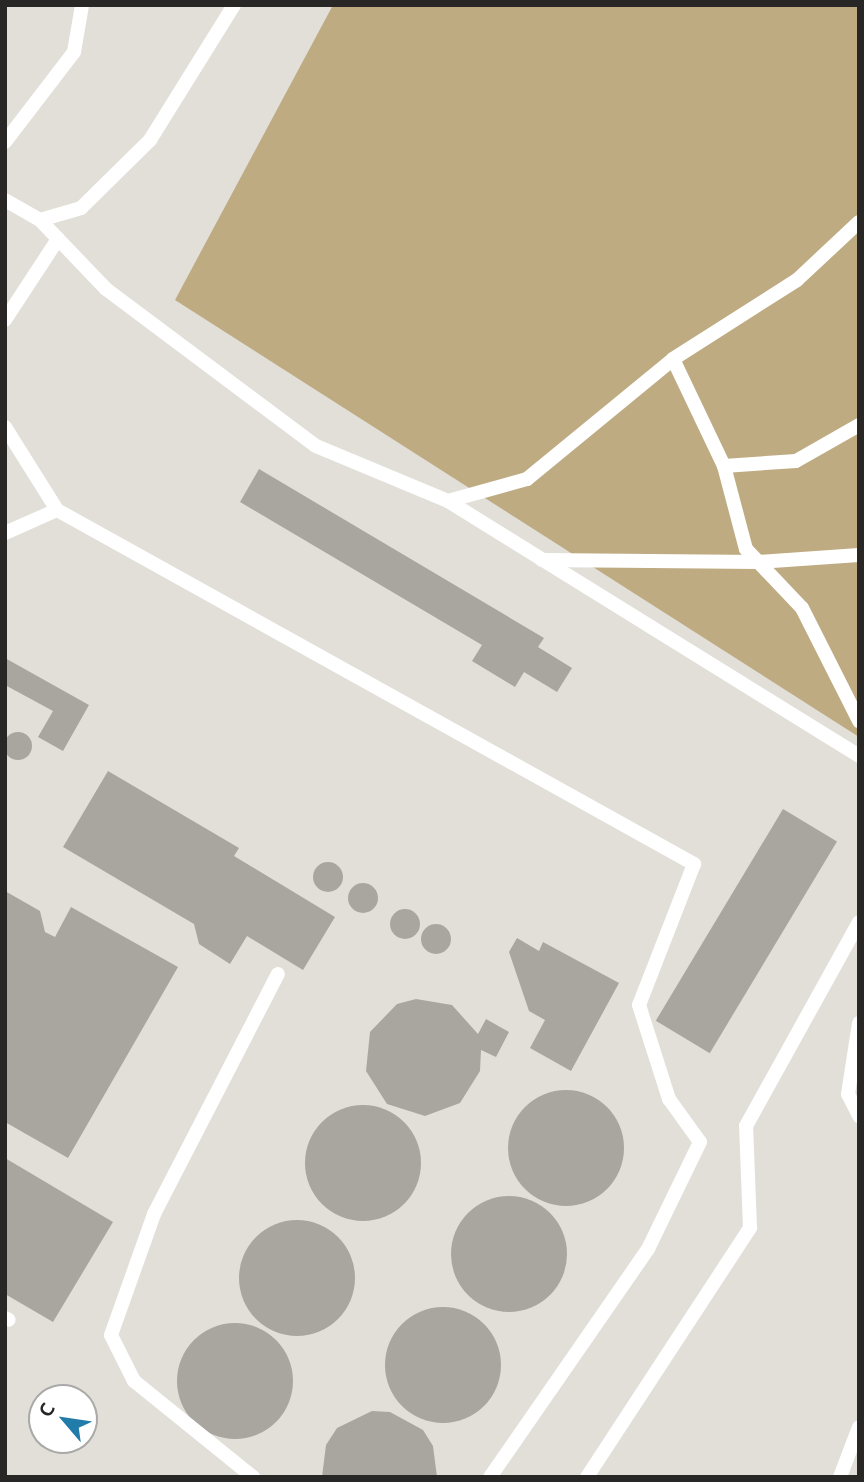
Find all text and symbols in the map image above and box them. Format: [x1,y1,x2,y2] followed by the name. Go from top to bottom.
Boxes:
[28,1384,98,1454] north arrow
[34,1399,59,1420] text: С

